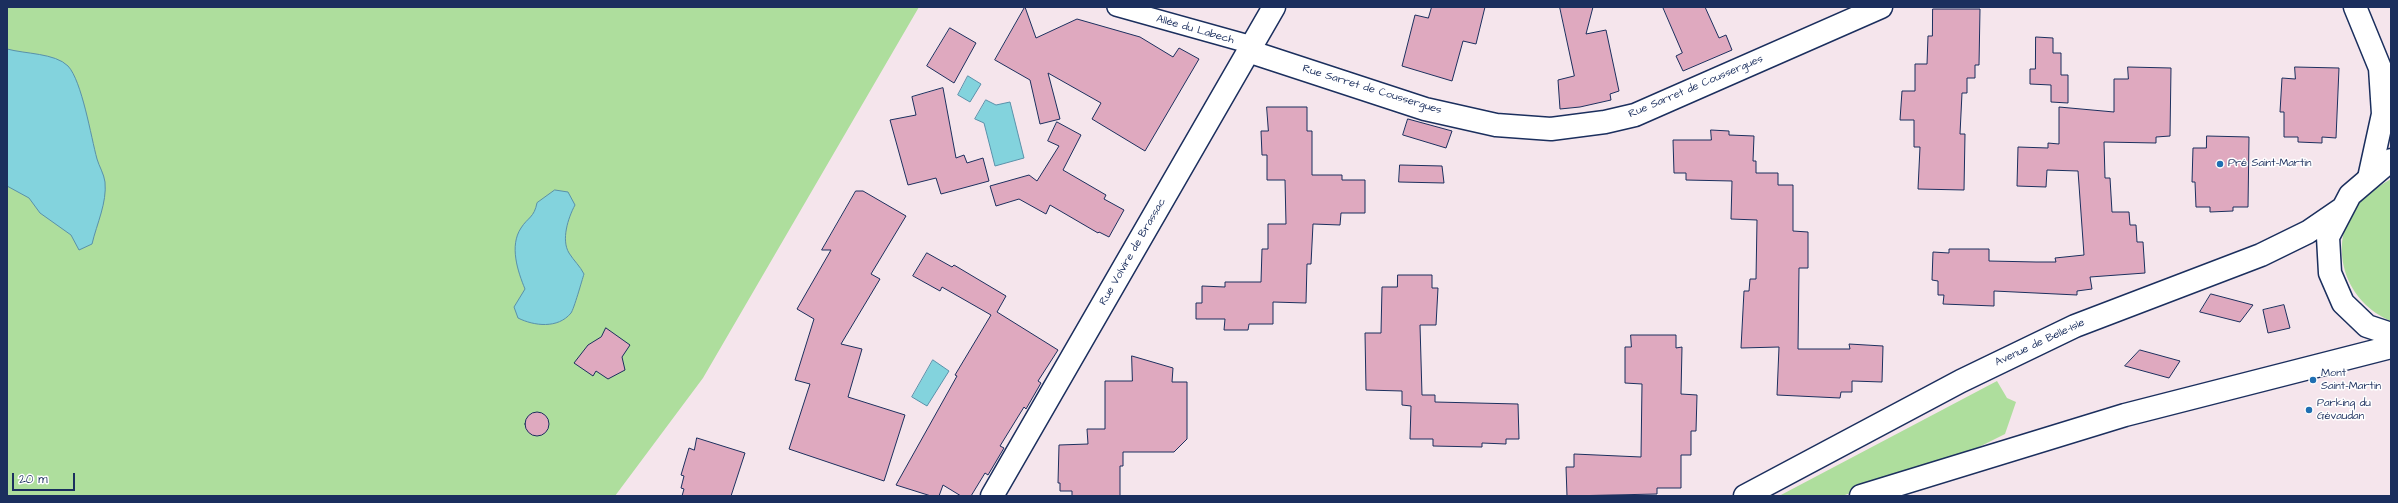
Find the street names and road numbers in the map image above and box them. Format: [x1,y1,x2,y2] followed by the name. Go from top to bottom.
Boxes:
[1155,13,1235,47] street label: Allée du Labech
[1627,53,1765,121] street label: Rue Sarret de Coussergues
[1301,63,1443,117] street label: Rue Sarret de Coussergues
[1097,196,1169,308] street label: Rue Volvire de Brassac
[1993,316,2087,370] street label: Avenue de Belle-Isle

